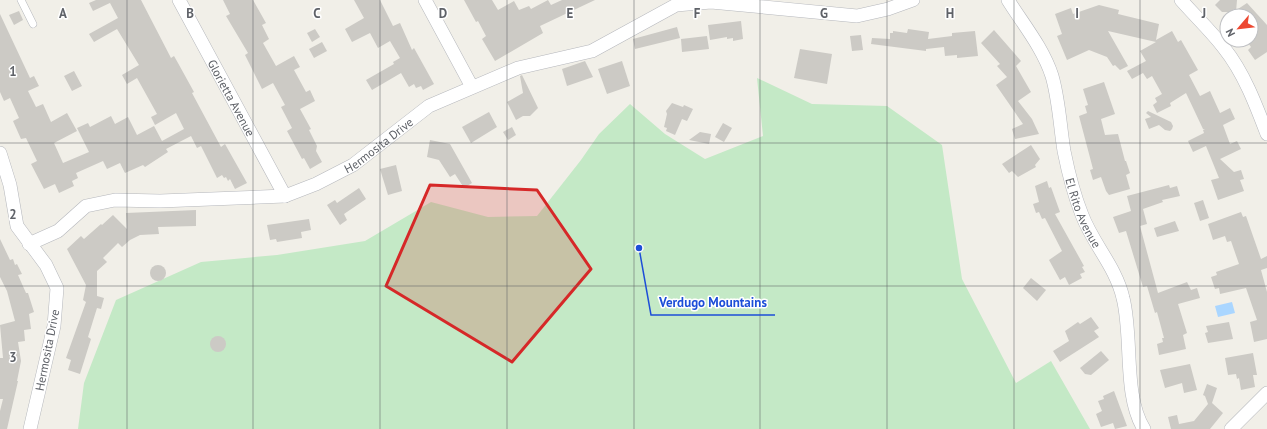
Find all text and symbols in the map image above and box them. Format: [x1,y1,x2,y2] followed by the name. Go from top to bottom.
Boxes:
[59,5,67,22] text: A
[186,5,194,22] text: B
[313,5,321,22] text: C
[439,5,447,22] text: D
[567,5,574,22] text: E
[694,5,701,22] text: F
[820,5,828,22] text: G
[946,5,954,22] text: H
[1075,5,1079,22] text: I
[1201,5,1206,22] text: J
[1219,8,1259,48] north arrow
[1222,26,1238,39] text: N
[205,57,259,139] street label: Glorietta Avenue
[9,63,17,80] text: 1
[341,114,416,176] street label: Hermosita Drive
[1063,176,1105,250] street label: El Rito Avenue
[9,206,17,223] text: 2
[651,290,775,315] callout: Verdugo Mountains
[658,294,767,311] text: Verdugo Mountains
[32,308,62,392] street label: Hermosita Drive
[9,349,17,366] text: 3

